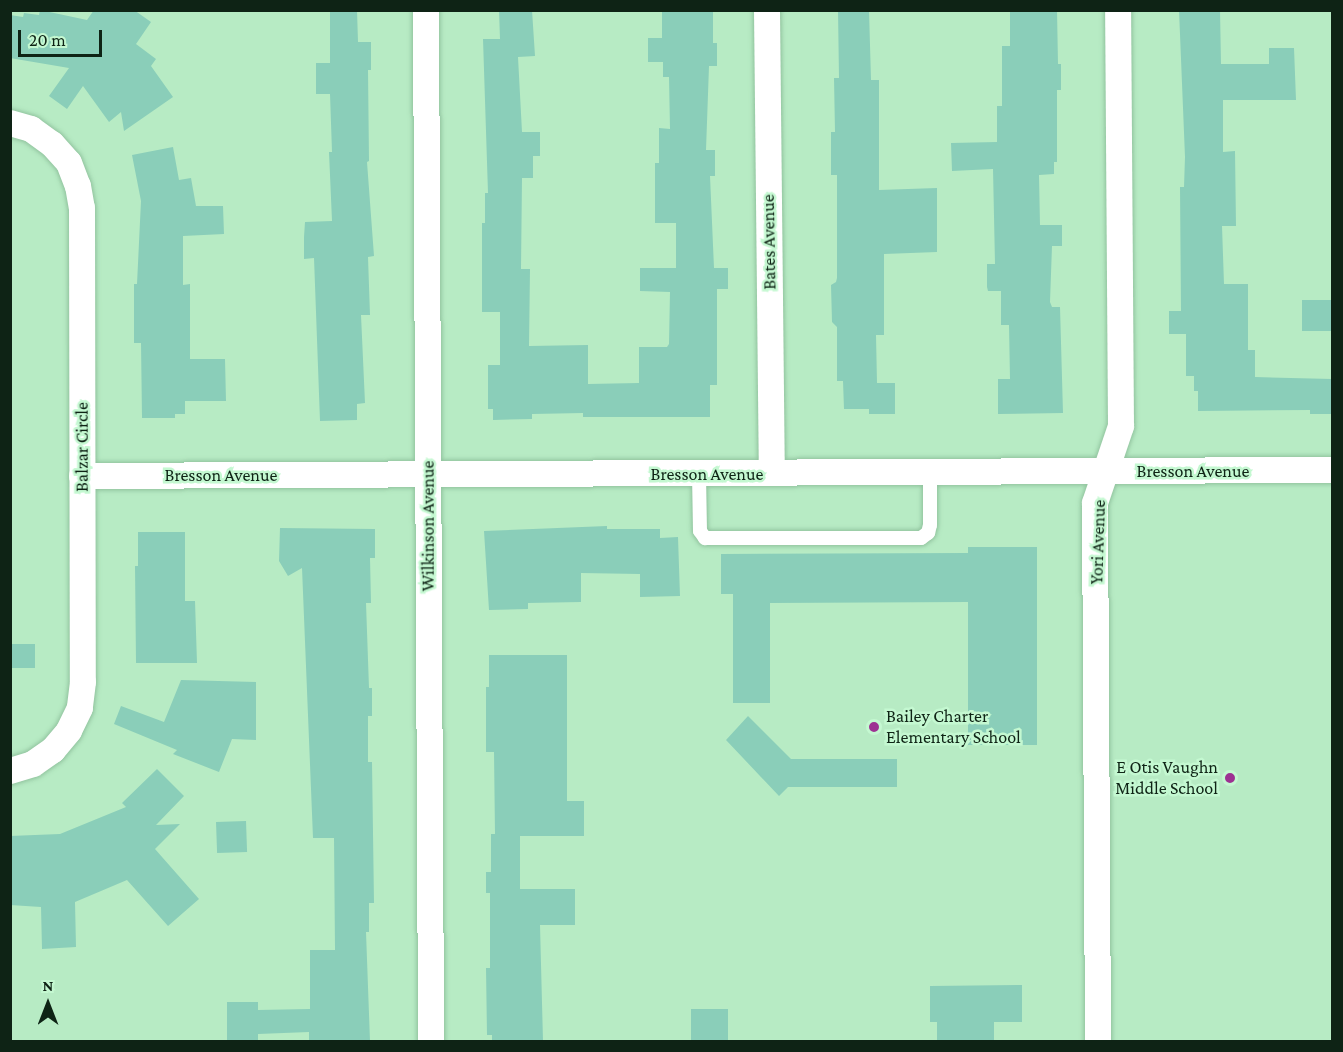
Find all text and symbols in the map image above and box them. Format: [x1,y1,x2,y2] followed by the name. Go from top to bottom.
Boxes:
[21,18,105,56] scale bar
[29,30,66,50] text: 20 m
[757,194,781,290] street label: Bates Avenue
[71,402,93,492] street label: Balzar Circle
[1137,460,1249,482] street label: Bresson Avenue
[417,461,439,591] street label: Wilkinson Avenue
[651,463,763,485] street label: Bresson Avenue
[165,464,277,486] street label: Bresson Avenue
[1086,499,1110,585] street label: Yori Avenue
[886,706,1021,748] place label: Bailey Charter Elementary School
[867,720,881,734] marker: Bailey Charter Elementary School
[1115,757,1218,800] place label: E Otis Vaughn Middle School
[1223,771,1237,785] marker: E Otis Vaughn Middle School
[18,974,78,1034] north arrow
[43,977,53,994] text: N

